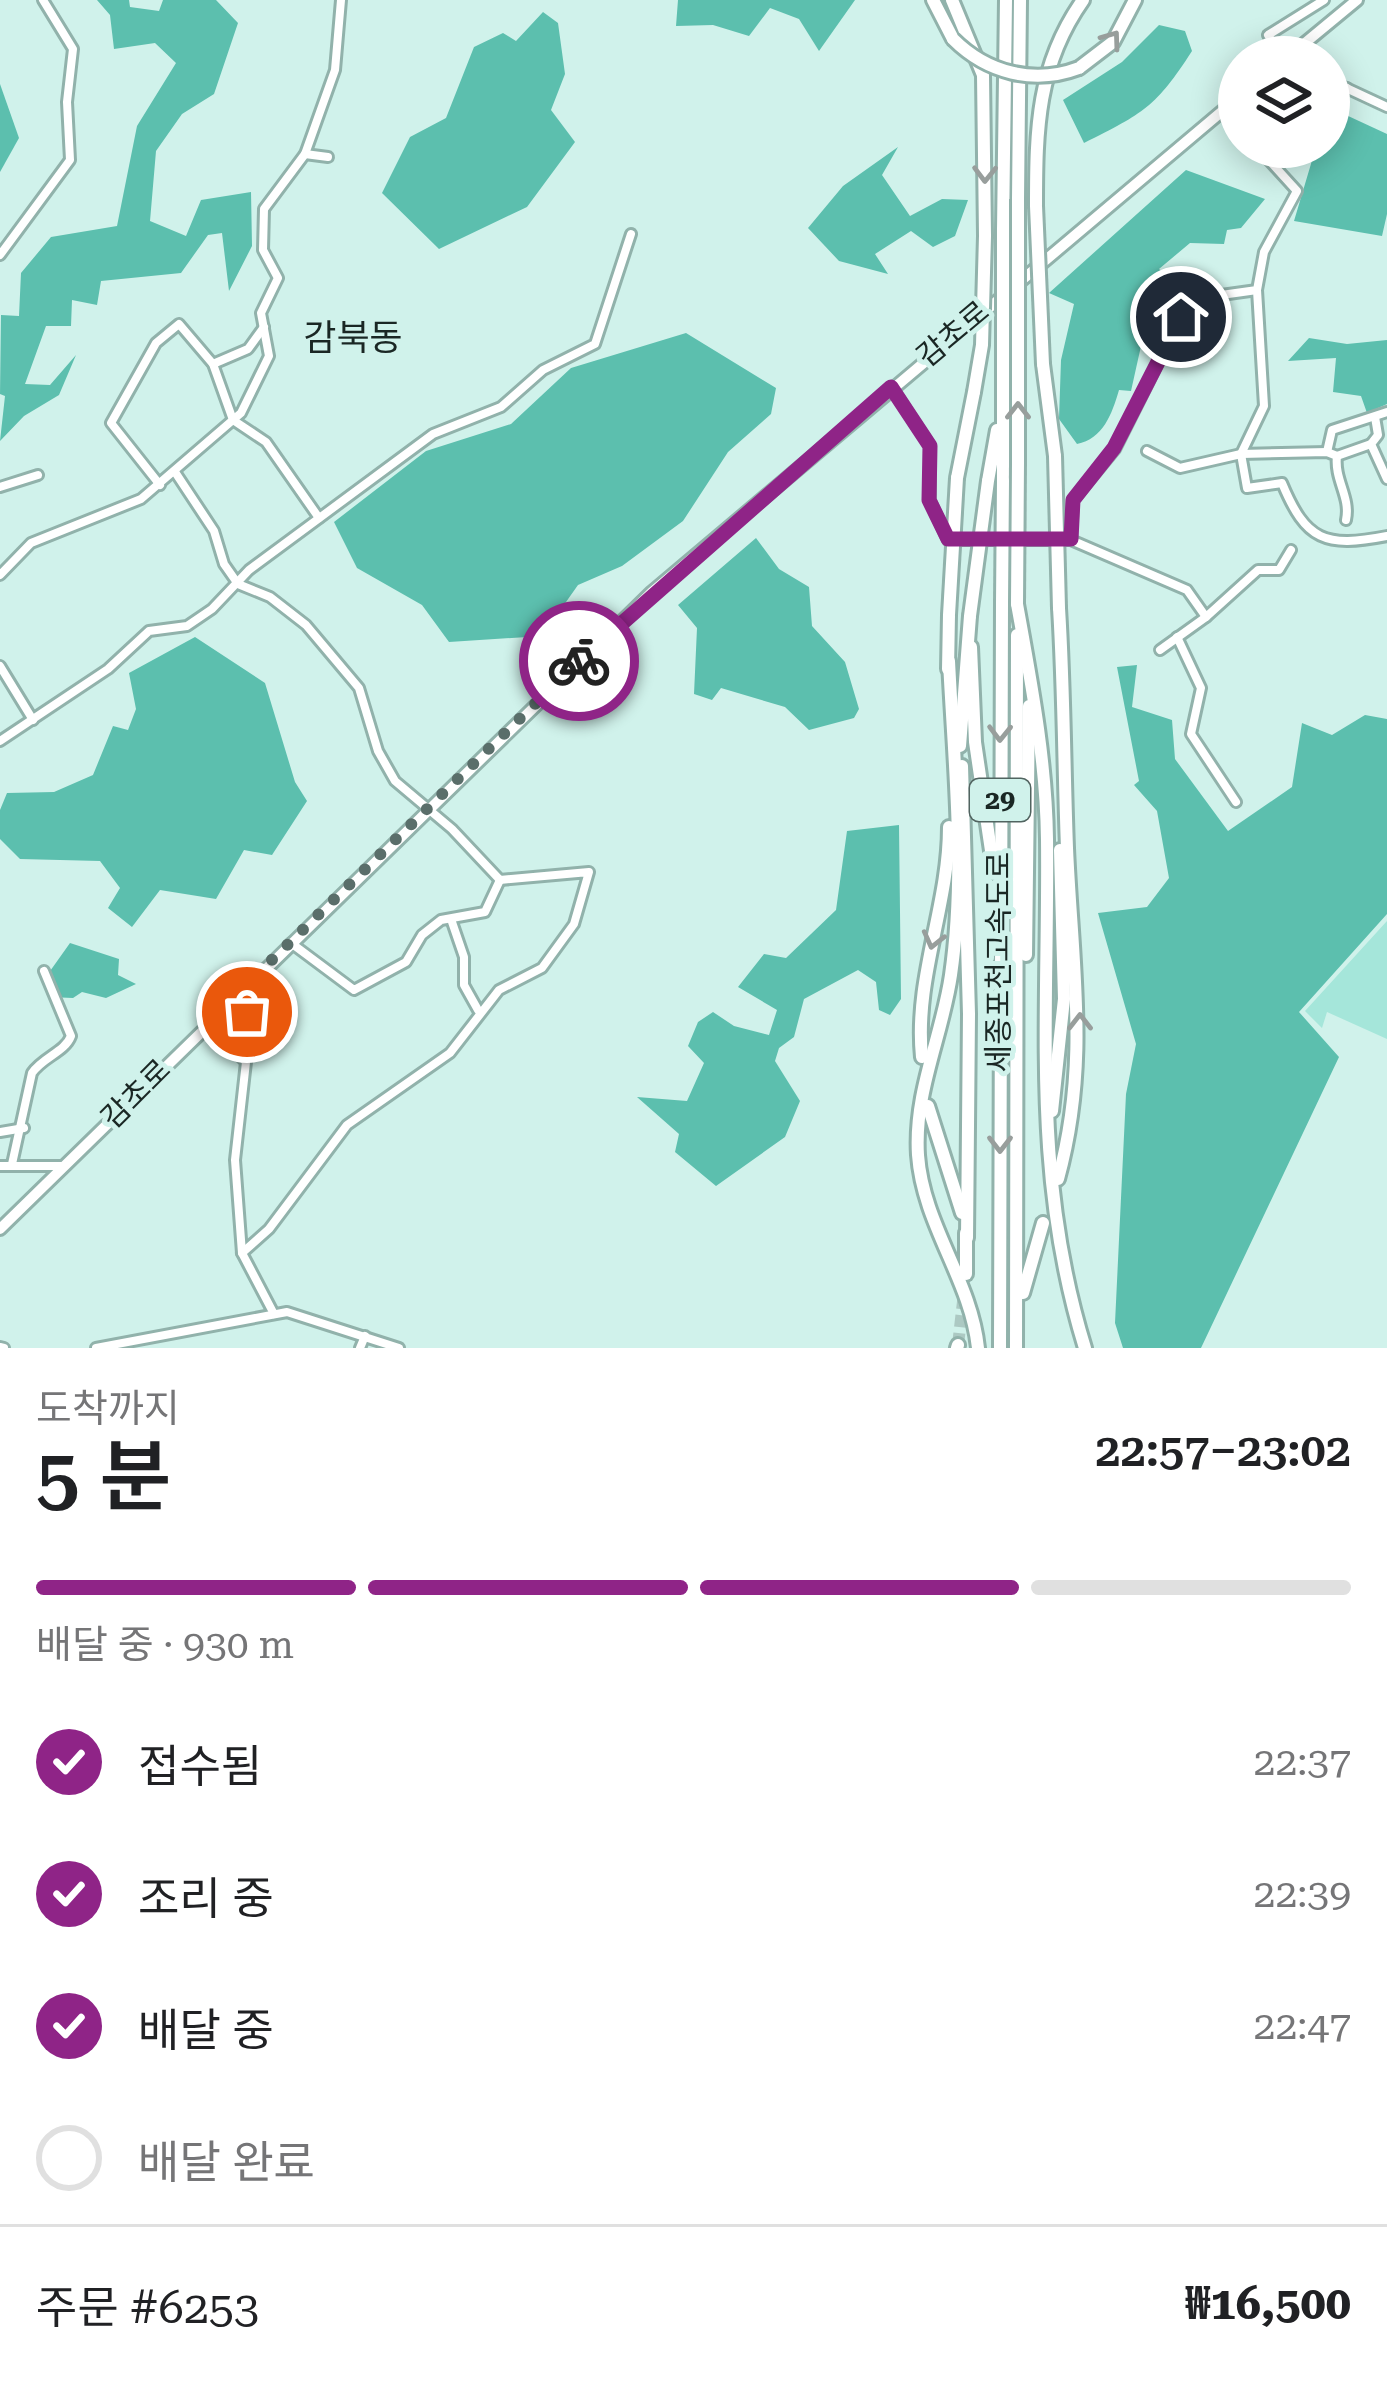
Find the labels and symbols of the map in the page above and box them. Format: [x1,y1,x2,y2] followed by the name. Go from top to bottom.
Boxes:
[1098,31,1120,52] one-way arrow
[972,166,998,184] one-way arrow
[1130,266,1232,368] pin
[910,294,996,374] street label: 감초로
[303,317,403,359] district label: 감북동
[1005,401,1031,419] one-way arrow
[519,601,639,721] courier
[988,724,1014,743] one-way arrow
[970,779,1030,821] road number: 29
[981,852,1016,1072] street label: 세종포천고속도로
[922,929,947,949] one-way arrow
[196,961,298,1063] pin
[1067,1012,1093,1031] one-way arrow
[94,1052,177,1135] street label: 감초로
[987,1136,1013,1154] one-way arrow

